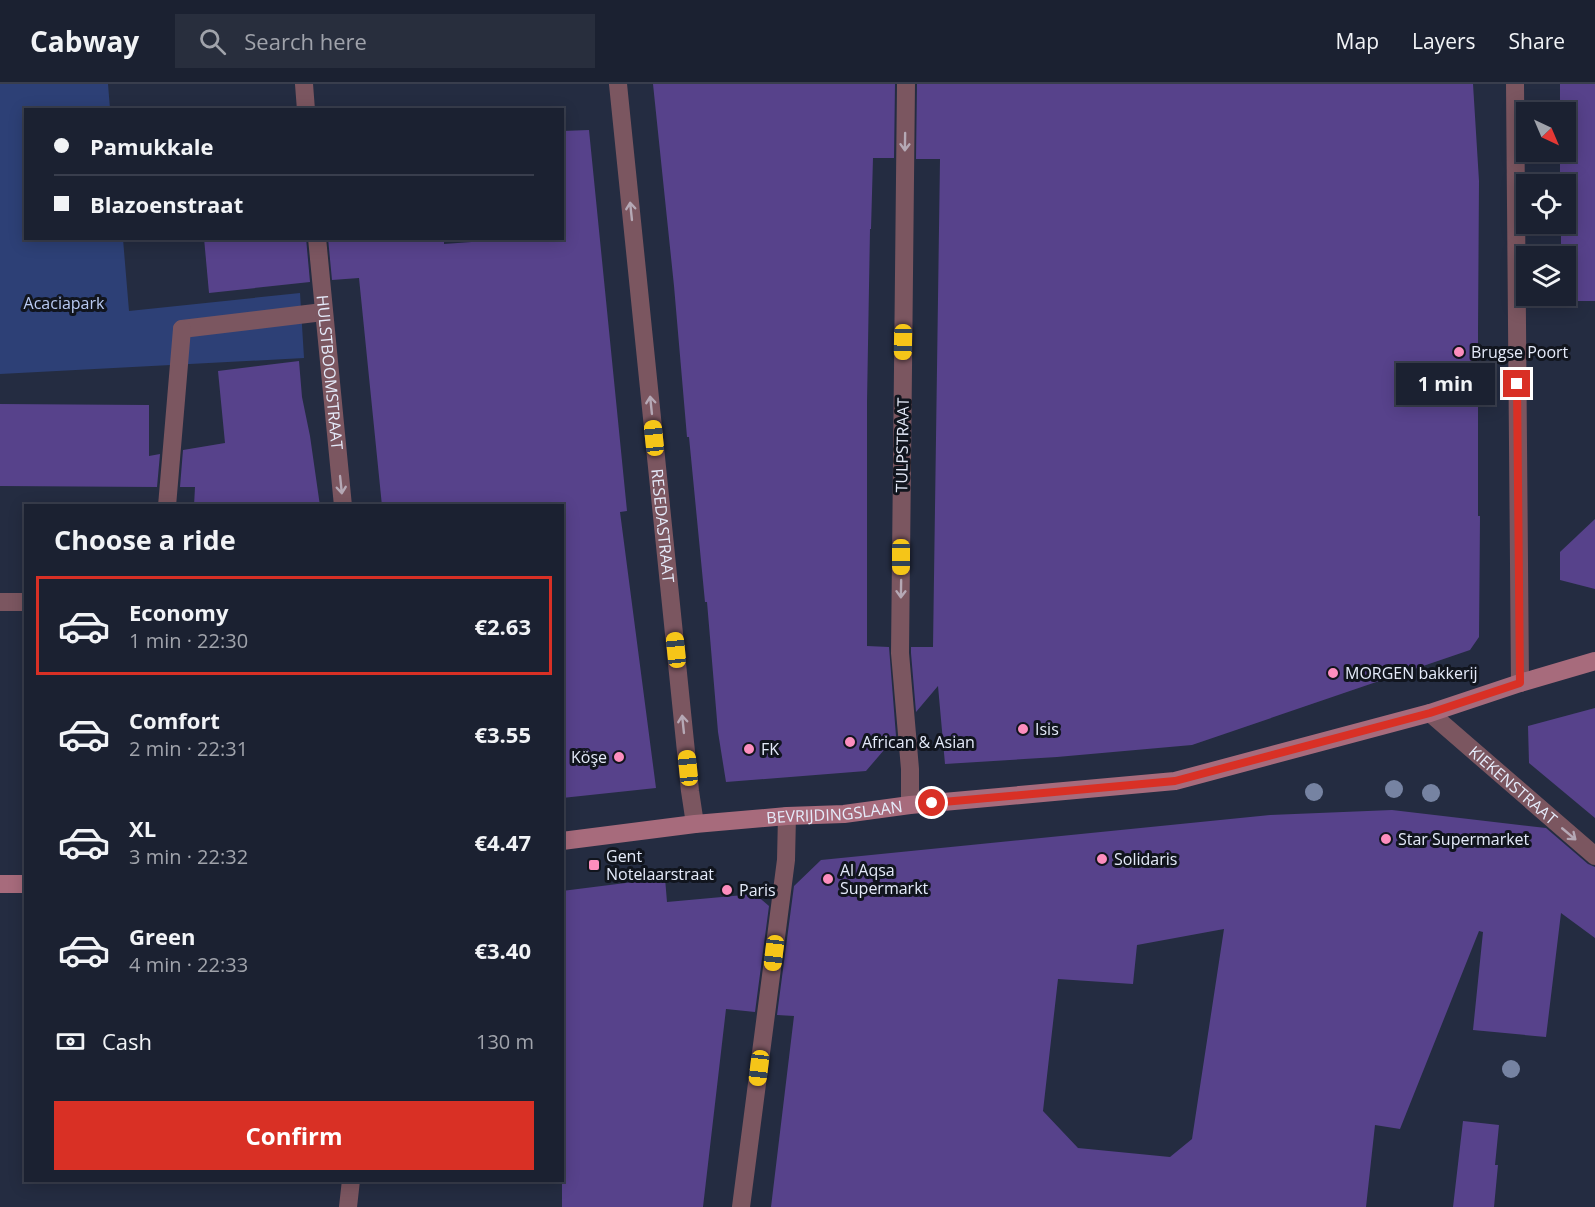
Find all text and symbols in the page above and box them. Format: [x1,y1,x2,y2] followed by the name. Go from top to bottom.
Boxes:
[175,14,595,68] search box
[30,22,139,60] text: Cabway
[196,25,229,58] icon: search
[244,26,367,56] text: Search here
[1336,27,1379,55] text: Map
[1412,27,1476,55] text: Layers
[1509,27,1565,55] text: Share
[1516,102,1576,162] north arrow
[1516,102,1576,306] map controls
[90,131,213,161] text: Pamukkale
[900,132,911,152] one-way arrow
[1516,174,1576,234] button: locate
[90,189,243,219] text: Blazoenstraat
[625,201,636,221] one-way arrow
[1516,246,1576,306] button: layers
[24,292,105,314] park label: Acaciapark
[312,294,349,451] street label: HULSTBOOMSTRAAT
[894,324,912,360] car
[1471,341,1569,363] place label: Brugse Poort
[1452,345,1466,359] marker: Brugse Poort
[1397,363,1496,405] callout: 1 min
[1418,370,1473,397] text: 1 min
[1503,370,1530,397] route end
[645,395,656,415] one-way arrow
[890,397,914,493] street label: TULPSTRAAT
[643,419,665,457] car
[646,468,680,584] street label: RESEDASTRAAT
[336,474,347,494] one-way arrow
[54,521,236,558] text: Choose a ride
[892,539,910,575] car
[895,579,907,599] one-way arrow
[129,597,228,627] text: Economy
[57,599,111,653] icon: car
[474,611,531,641] text: €2.63
[129,627,248,654] text: 1 min · 22:30
[665,631,687,669] car
[1345,662,1478,684] place label: MORGEN bakkerij
[1326,666,1340,680] marker: MORGEN bakkerij
[129,705,220,735] text: Comfort
[57,707,111,761] icon: car
[678,715,689,735] one-way arrow
[1035,718,1059,740] place label: Isis
[474,719,531,749] text: €3.55
[1016,722,1030,736] marker: Isis
[862,731,975,753] place label: African & Asian
[129,735,248,762] text: 2 min · 22:31
[843,735,857,749] marker: African & Asian
[761,738,779,760] place label: FK
[1464,741,1562,830] street label: KIEKENSTRAAT
[742,742,756,756] marker: FK
[571,746,607,768] place label: Köşe
[677,749,699,787] car
[612,750,626,764] marker: Köşe
[918,789,945,816] route start
[765,795,904,829] street label: BEVRIJDINGSLAAN
[129,813,156,843] text: XL
[57,815,111,869] icon: car
[474,827,531,857] text: €4.47
[1561,827,1576,841] one-way arrow
[1398,828,1530,850] place label: Star Supermarket
[1379,832,1393,846] marker: Star Supermarket
[129,843,248,870] text: 3 min · 22:32
[606,845,714,885] place label: Gent Notelaarstraat
[1114,848,1177,870] place label: Solidaris
[1095,852,1109,866] marker: Solidaris
[587,858,601,872] marker: Gent Notelaarstraat
[840,859,929,899] place label: Al Aqsa Supermarkt
[821,872,835,886] marker: Al Aqsa Supermarkt
[739,879,776,901] place label: Paris
[720,883,734,897] marker: Paris
[129,921,195,951] text: Green
[57,923,111,977] icon: car
[763,934,785,972] car
[474,935,531,965] text: €3.40
[129,951,248,978] text: 4 min · 22:33
[54,1025,87,1058] icon: cash
[102,1026,152,1056] text: Cash
[476,1028,534,1055] text: 130 m
[748,1049,770,1087] car
[54,1101,534,1170] button: Confirm

